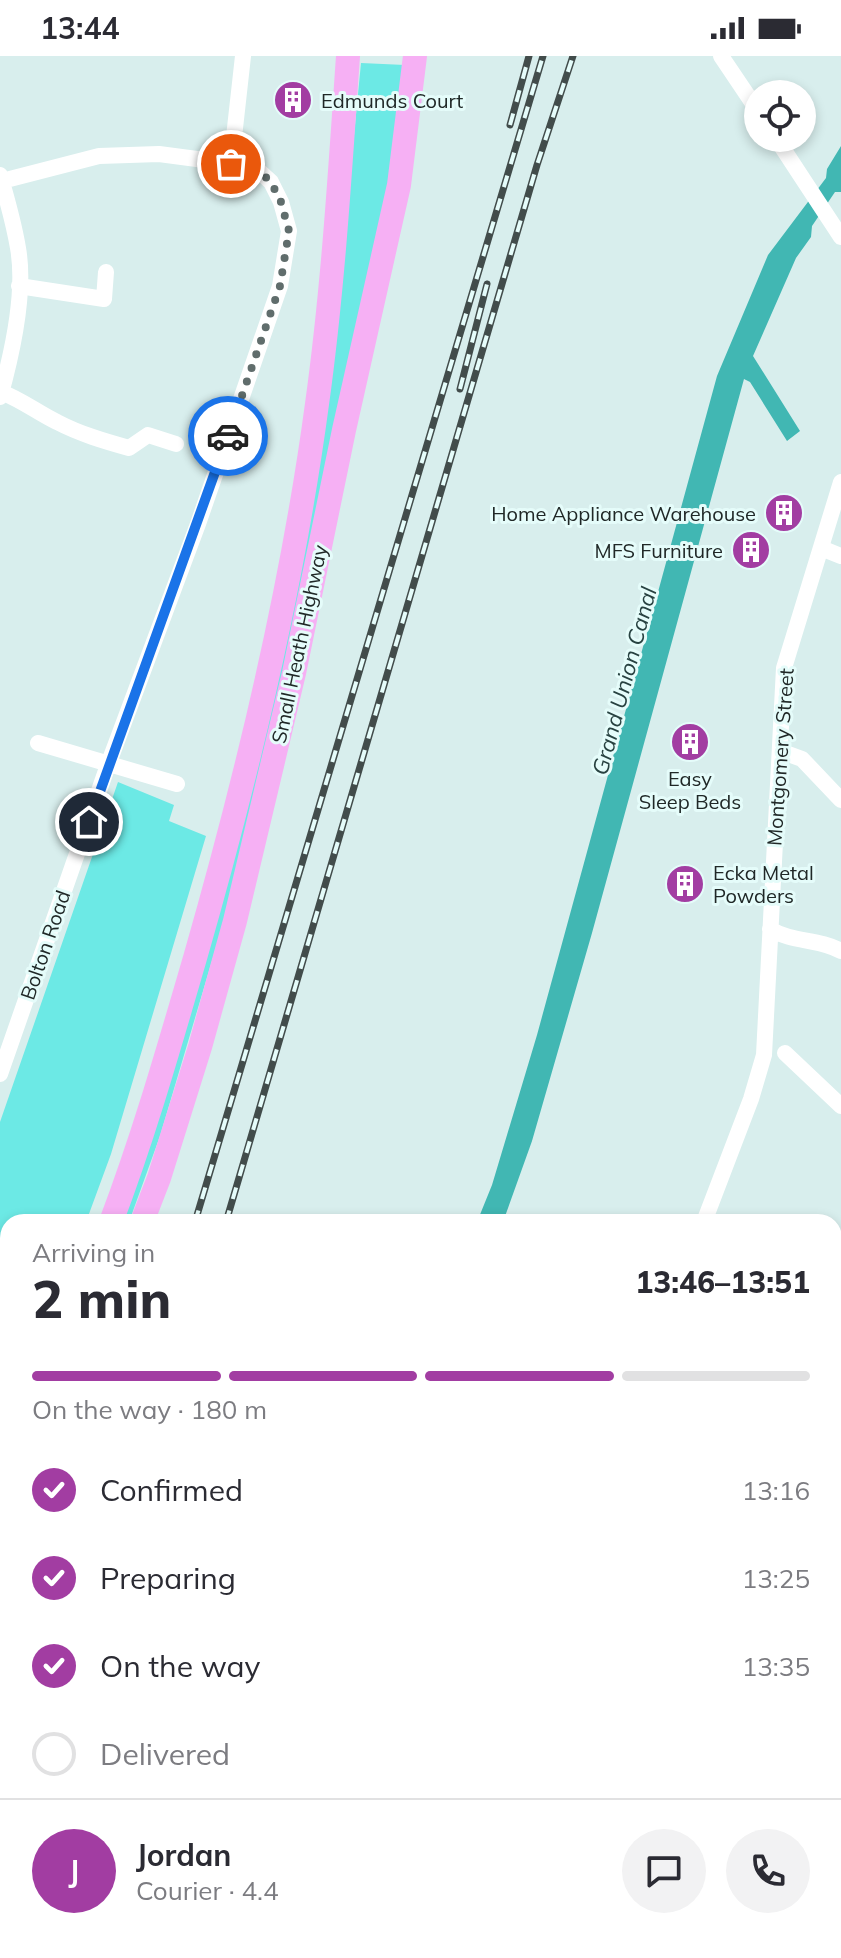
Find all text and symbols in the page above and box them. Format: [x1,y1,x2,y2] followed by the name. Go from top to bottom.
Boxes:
[40,9,119,47] text: 13:44
[272,79,314,121] building icon: Edmunds Court
[744,80,816,152] map controls
[744,80,816,152] button: locate
[321,88,463,113] place label: Edmunds Court
[197,130,265,198] pin
[209,142,253,186] icon: bag
[188,396,268,476] courier
[206,414,250,458] icon: car
[763,492,805,534] building icon: Home Appliance Warehouse
[491,501,756,526] place label: Home Appliance Warehouse
[730,529,772,571] building icon: MFS Furniture
[595,538,723,563] place label: MFS Furniture
[266,542,332,746] street label: Small Heath Highway
[585,583,663,778] water label: Grand Union Canal
[761,667,799,847] street label: Montgomery Street
[669,721,711,763] building icon: Easy Sleep Beds
[639,766,741,814] place label: Easy Sleep Beds
[55,788,123,856] pin
[67,800,111,844] icon: home
[713,860,814,908] place label: Ecka Metal Powders
[664,863,706,905] building icon: Ecka Metal Powders
[15,887,75,1003] street label: Bolton Road
[32,1236,155,1269] text: Arriving in
[635,1263,810,1301] text: 13:46–13:51
[32,1266,171,1331] text: 2 min
[32,1393,267,1426] text: On the way · 180 m
[32,1468,76,1512] icon: check
[100,1471,243,1509] text: Confirmed
[742,1474,810,1507] text: 13:16
[32,1556,76,1600] icon: check
[100,1559,236,1597] text: Preparing
[742,1562,810,1595] text: 13:25
[32,1644,76,1688] icon: check
[100,1647,260,1685] text: On the way
[742,1650,810,1683] text: 13:35
[100,1735,230,1773] text: Delivered
[622,1829,706,1913] button: chat
[726,1829,810,1913] button: phone
[136,1836,231,1874] text: Jordan
[69,1852,79,1890] text: J
[136,1874,279,1907] text: Courier · 4.4

